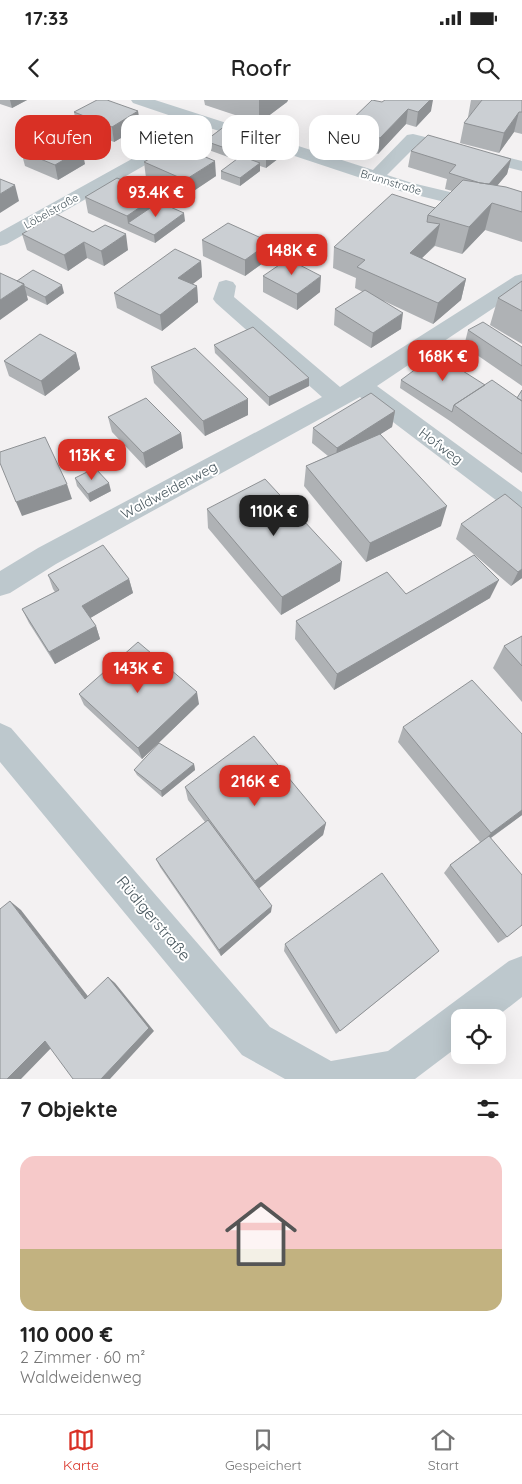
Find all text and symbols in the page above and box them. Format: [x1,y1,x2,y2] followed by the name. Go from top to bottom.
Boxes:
[25,6,68,30] text: 17:33
[20,54,48,82] icon: back
[231,54,291,82] text: Roofr
[474,54,502,82] icon: search
[15,115,111,160] chip: Kaufen
[121,115,212,160] chip: Mieten
[222,115,299,160] chip: Filter
[309,115,379,160] chip: Neu
[359,166,423,198] street label: Brunnstraße
[110,176,202,218] pin: 93.4K €
[128,182,184,202] text: 93.4K €
[21,190,81,232] street label: Löbelstraße
[251,234,333,276] pin: 148K €
[267,240,317,260] text: 148K €
[402,340,484,382] pin: 168K €
[419,346,467,366] text: 168K €
[415,424,467,468] street label: Hofweg
[51,438,133,481] pin: 113K €
[69,445,115,465] text: 113K €
[118,457,220,523] street label: Waldweidenweg
[233,494,315,537] pin: 110K €
[250,501,298,521] text: 110K €
[97,652,179,694] pin: 143K €
[113,658,163,678] text: 143K €
[214,764,296,807] pin: 216K €
[230,771,280,791] text: 216K €
[113,871,195,965] street label: Rüdigerstraße
[451,1009,506,1064] map controls
[451,1009,506,1064] button: locate
[474,1095,502,1123] icon: filters
[20,1096,118,1122] text: 7 Objekte
[216,1189,306,1279] icon: home
[20,1321,113,1347] text: 110 000 €
[20,1347,145,1367] text: 2 Zimmer · 60 m²
[20,1367,142,1387] text: Waldweidenweg
[63,1426,99,1474] tab: Karte
[225,1426,302,1474] tab: Gespeichert
[428,1426,459,1474] tab: Start

